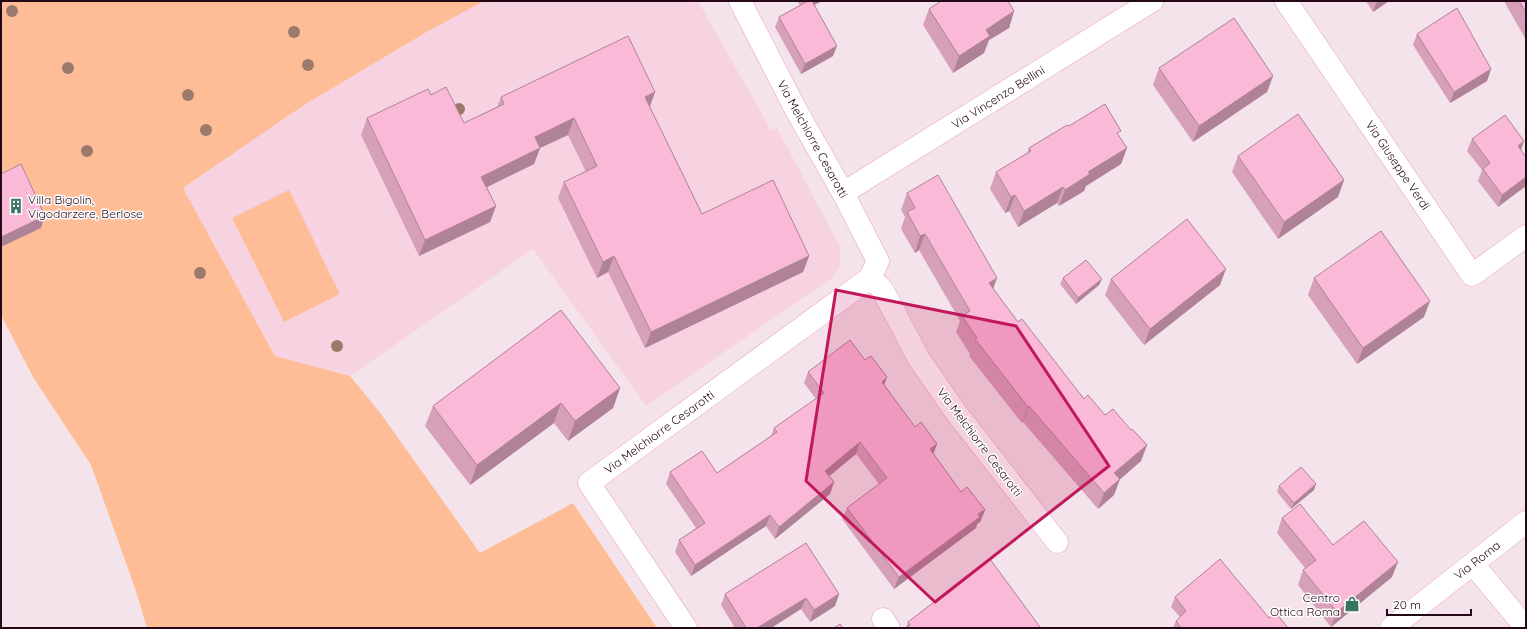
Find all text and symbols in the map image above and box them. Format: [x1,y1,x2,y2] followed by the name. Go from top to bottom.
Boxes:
[949,62,1047,132] street label: Via Vincenzo Bellini
[774,78,852,200] street label: Via Melchiorre Cesarotti
[1363,117,1433,213] street label: Via Giuseppe Verdi
[28,192,143,221] place label: Villa Bigolin, Vigodarzere, Berlose
[7,197,25,215] building icon: Villa Bigolin, Vigodarzere, Berlose
[934,385,1026,499] street label: Via Melchiorre Cesarotti
[601,387,717,477] street label: Via Melchiorre Cesarotti
[1451,537,1503,583] street label: Via Roma
[1270,590,1340,619] place label: Centro Ottica Roma
[1387,591,1471,617] scale bar
[1343,595,1361,613] shop icon: Centro Ottica Roma
[1393,597,1421,612] text: 20 m

